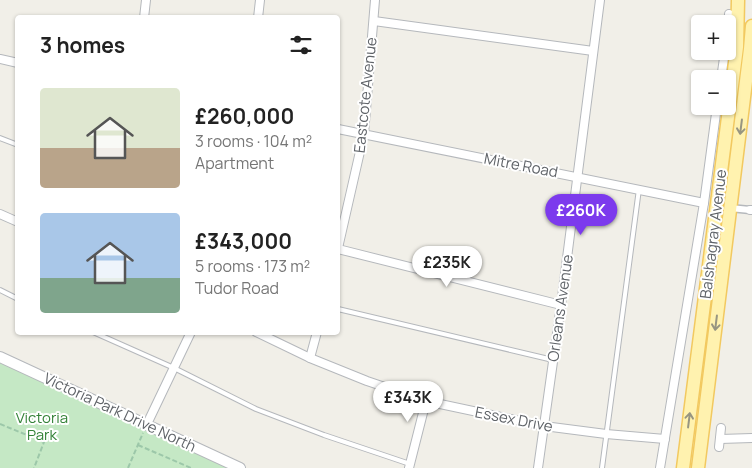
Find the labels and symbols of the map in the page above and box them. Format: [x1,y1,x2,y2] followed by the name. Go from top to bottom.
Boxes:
[348,36,382,154] street label: Eastcote Avenue
[736,118,746,134] one-way arrow
[482,148,560,182] street label: Mitre Road
[695,168,731,300] street label: Balshagray Avenue
[546,194,616,236] pin: £260K
[412,246,482,288] pin: £235K
[542,253,578,363] street label: Orleans Avenue
[711,314,721,330] one-way arrow
[41,369,199,455] street label: Victoria Park Drive North
[373,380,443,423] pin: £343K
[473,401,555,437] street label: Essex Drive
[16,408,68,443] park label: Victoria Park
[684,412,694,428] one-way arrow

